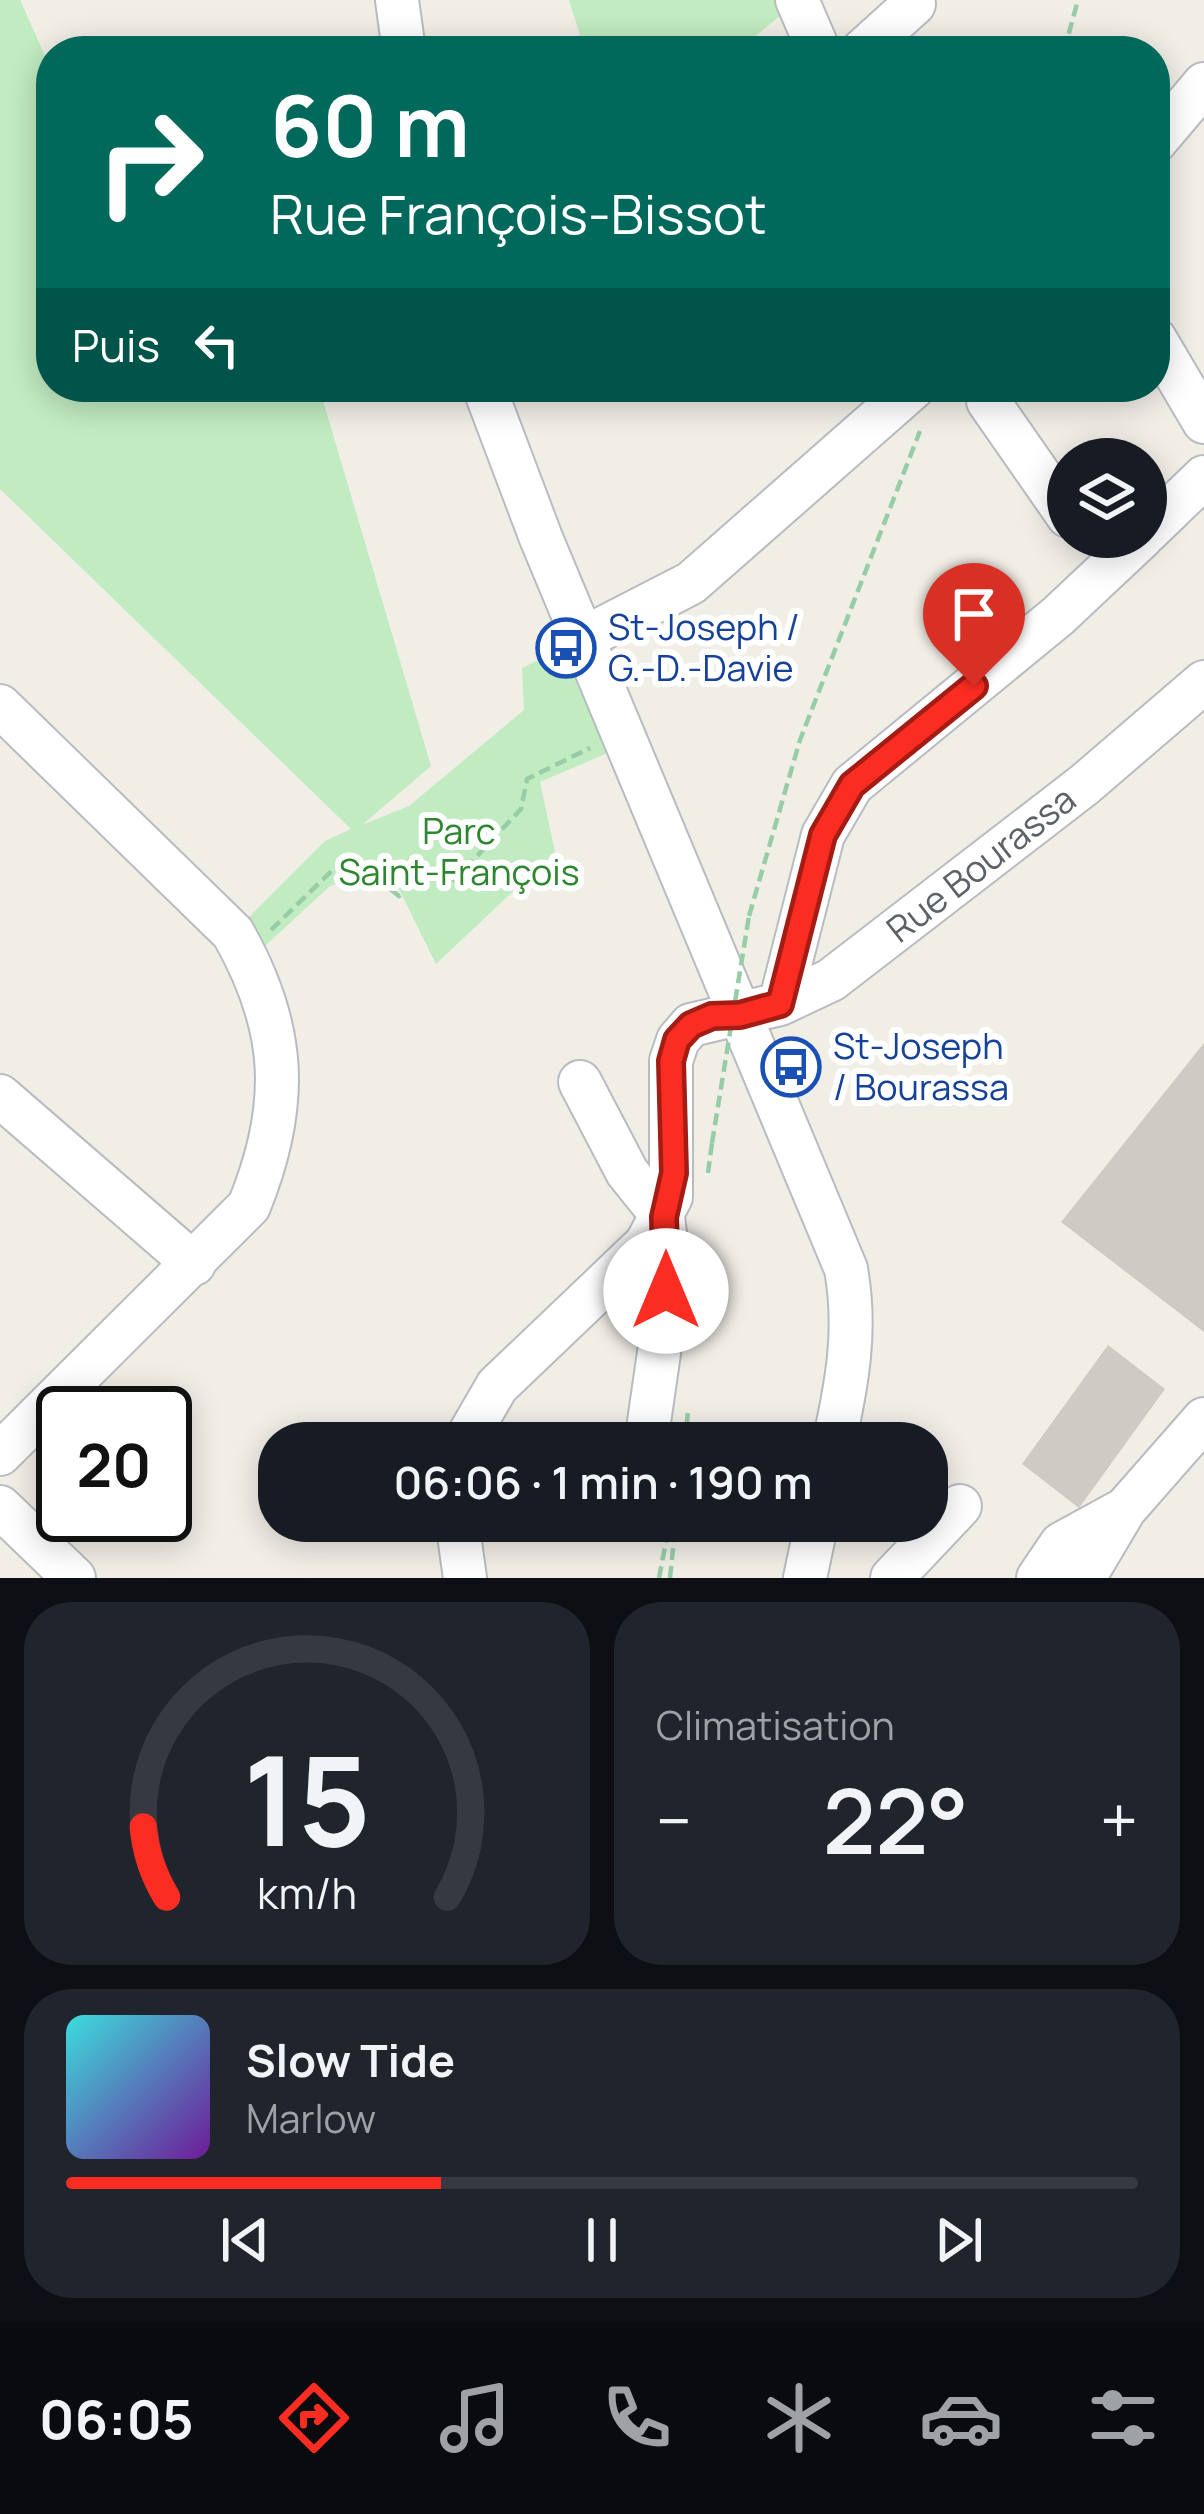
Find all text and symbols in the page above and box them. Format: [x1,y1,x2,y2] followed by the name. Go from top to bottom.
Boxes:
[270,67,470,182] text: 60 m
[72,84,228,240] icon: right
[270,176,767,250] text: Rue François-Bissot
[184,312,250,378] icon: left
[72,314,160,376] text: Puis
[1047,438,1167,558] map controls
[1047,438,1167,558] button: layers
[923,563,1025,686] pin
[941,581,1007,647] icon: arrive
[608,602,800,692] place label: St-Joseph / G.-D.-Davie
[535,617,597,679] bus stop icon: St-Joseph / G.-D.-Davie
[876,774,1085,953] street label: Rue Bourassa
[338,806,580,896] park label: Parc Saint-François
[833,1021,1009,1111] place label: St-Joseph / Bourassa
[760,1036,822,1098] bus stop icon: St-Joseph / Bourassa
[603,1228,729,1354] position arrow
[36,1386,192,1542] speed limit sign: 20
[393,1451,813,1513] text: 06:06 · 1 min · 190 m
[656,1698,895,1752] text: Climatisation
[243,1713,371,1883] text: 15
[823,1758,969,1881] text: 22°
[656,1775,692,1865] text: −
[1100,1775,1138,1865] text: +
[257,1862,357,1921] text: km/h
[246,2029,455,2091] text: Slow Tide
[246,2091,376,2145] text: Marlow
[212,2207,278,2273] icon: previous
[569,2207,635,2273] icon: pause
[926,2207,992,2273] icon: next
[272,2376,356,2460] icon: directions
[433,2376,517,2460] icon: music
[595,2376,679,2460] icon: phone
[757,2376,841,2460] icon: climate
[919,2376,1003,2460] icon: car
[1081,2376,1165,2460] icon: filters
[39,2381,194,2455] text: 06:05

